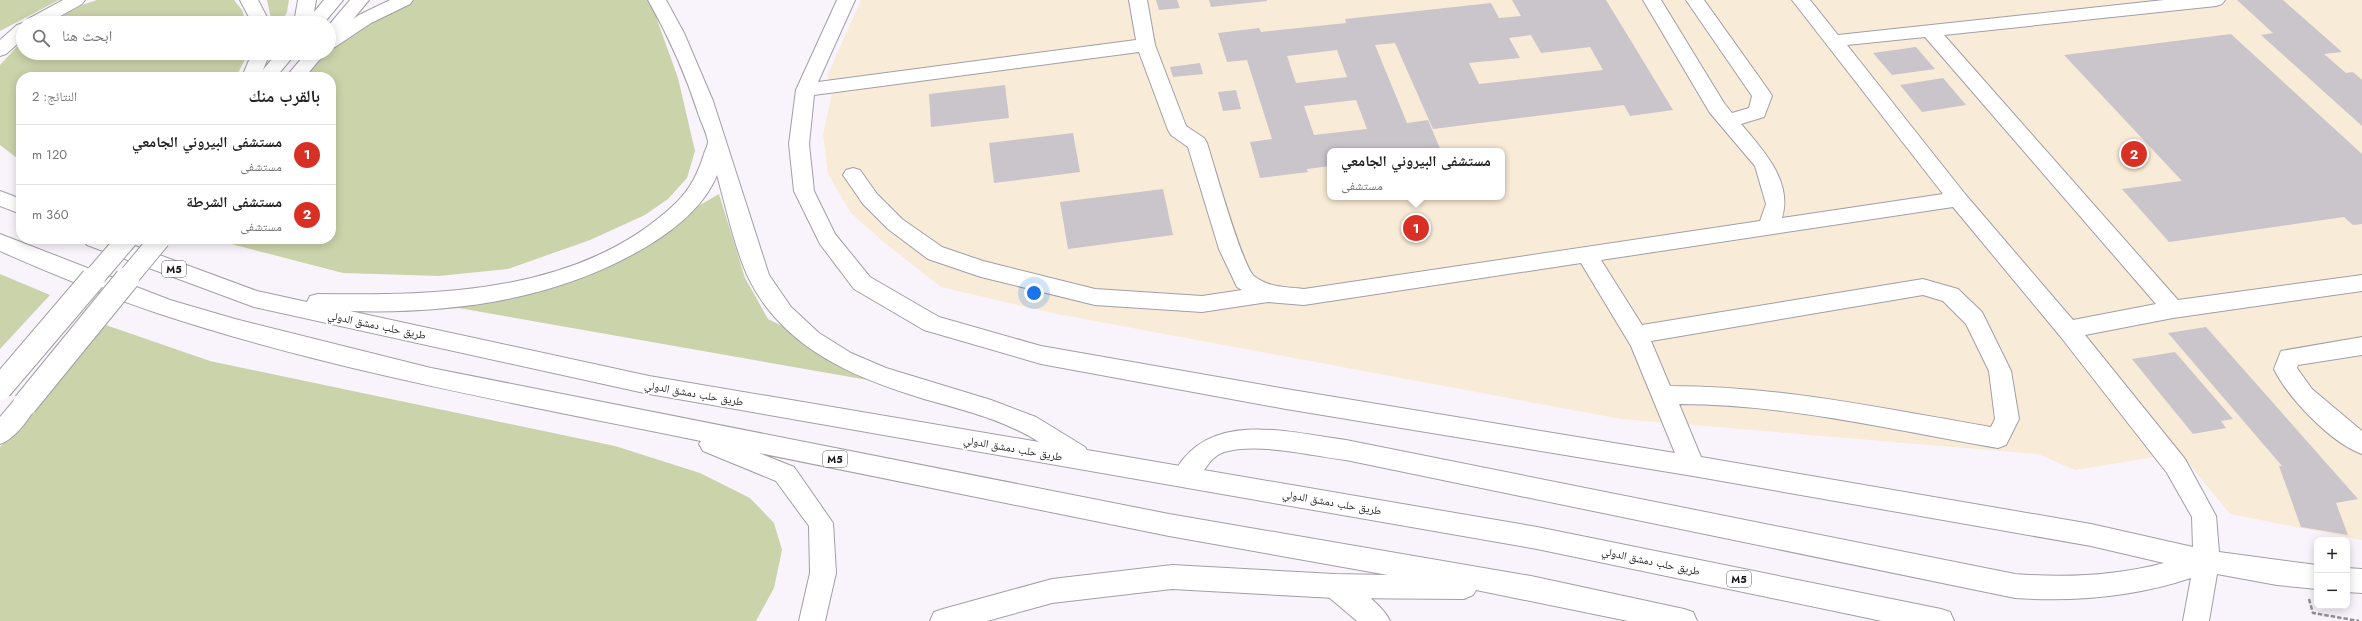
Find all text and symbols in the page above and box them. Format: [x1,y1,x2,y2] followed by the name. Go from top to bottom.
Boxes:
[16,16,336,60] search box
[62,25,112,47] text: ابحث هنا
[30,27,52,49] icon: search
[249,84,320,108] text: بالقرب منك
[32,87,77,106] text: النتائج: 2
[132,131,282,153] text: مستشفى البيروني الجامعي
[2121,139,2147,169] pin: 2
[32,145,67,164] text: 120 m
[304,145,310,164] text: 1
[1327,148,1505,200] popup
[1341,150,1491,172] text: مستشفى البيروني الجامعي
[240,157,282,176] text: مستشفى
[1341,176,1383,195] text: مستشفى
[186,191,282,213] text: مستشفى الشرطة
[32,205,68,224] text: 360 m
[303,205,311,224] text: 2
[1403,213,1429,243] pin: 1
[240,217,282,236] text: مستشفى
[162,261,186,277] road number: M5
[1024,283,1044,303] your location
[326,307,428,344] street label: طريق حلب دمشق الدولي
[643,376,745,410] street label: طريق حلب دمشق الدولي
[962,431,1064,465] street label: طريق حلب دمشق الدولي
[823,451,847,467] road number: M5
[1281,485,1383,519] street label: طريق حلب دمشق الدولي
[2314,537,2350,609] map controls
[2314,537,2350,573] button: +
[1600,543,1702,580] street label: طريق حلب دمشق الدولي
[1727,571,1751,587] road number: M5
[2314,573,2350,609] button: −

